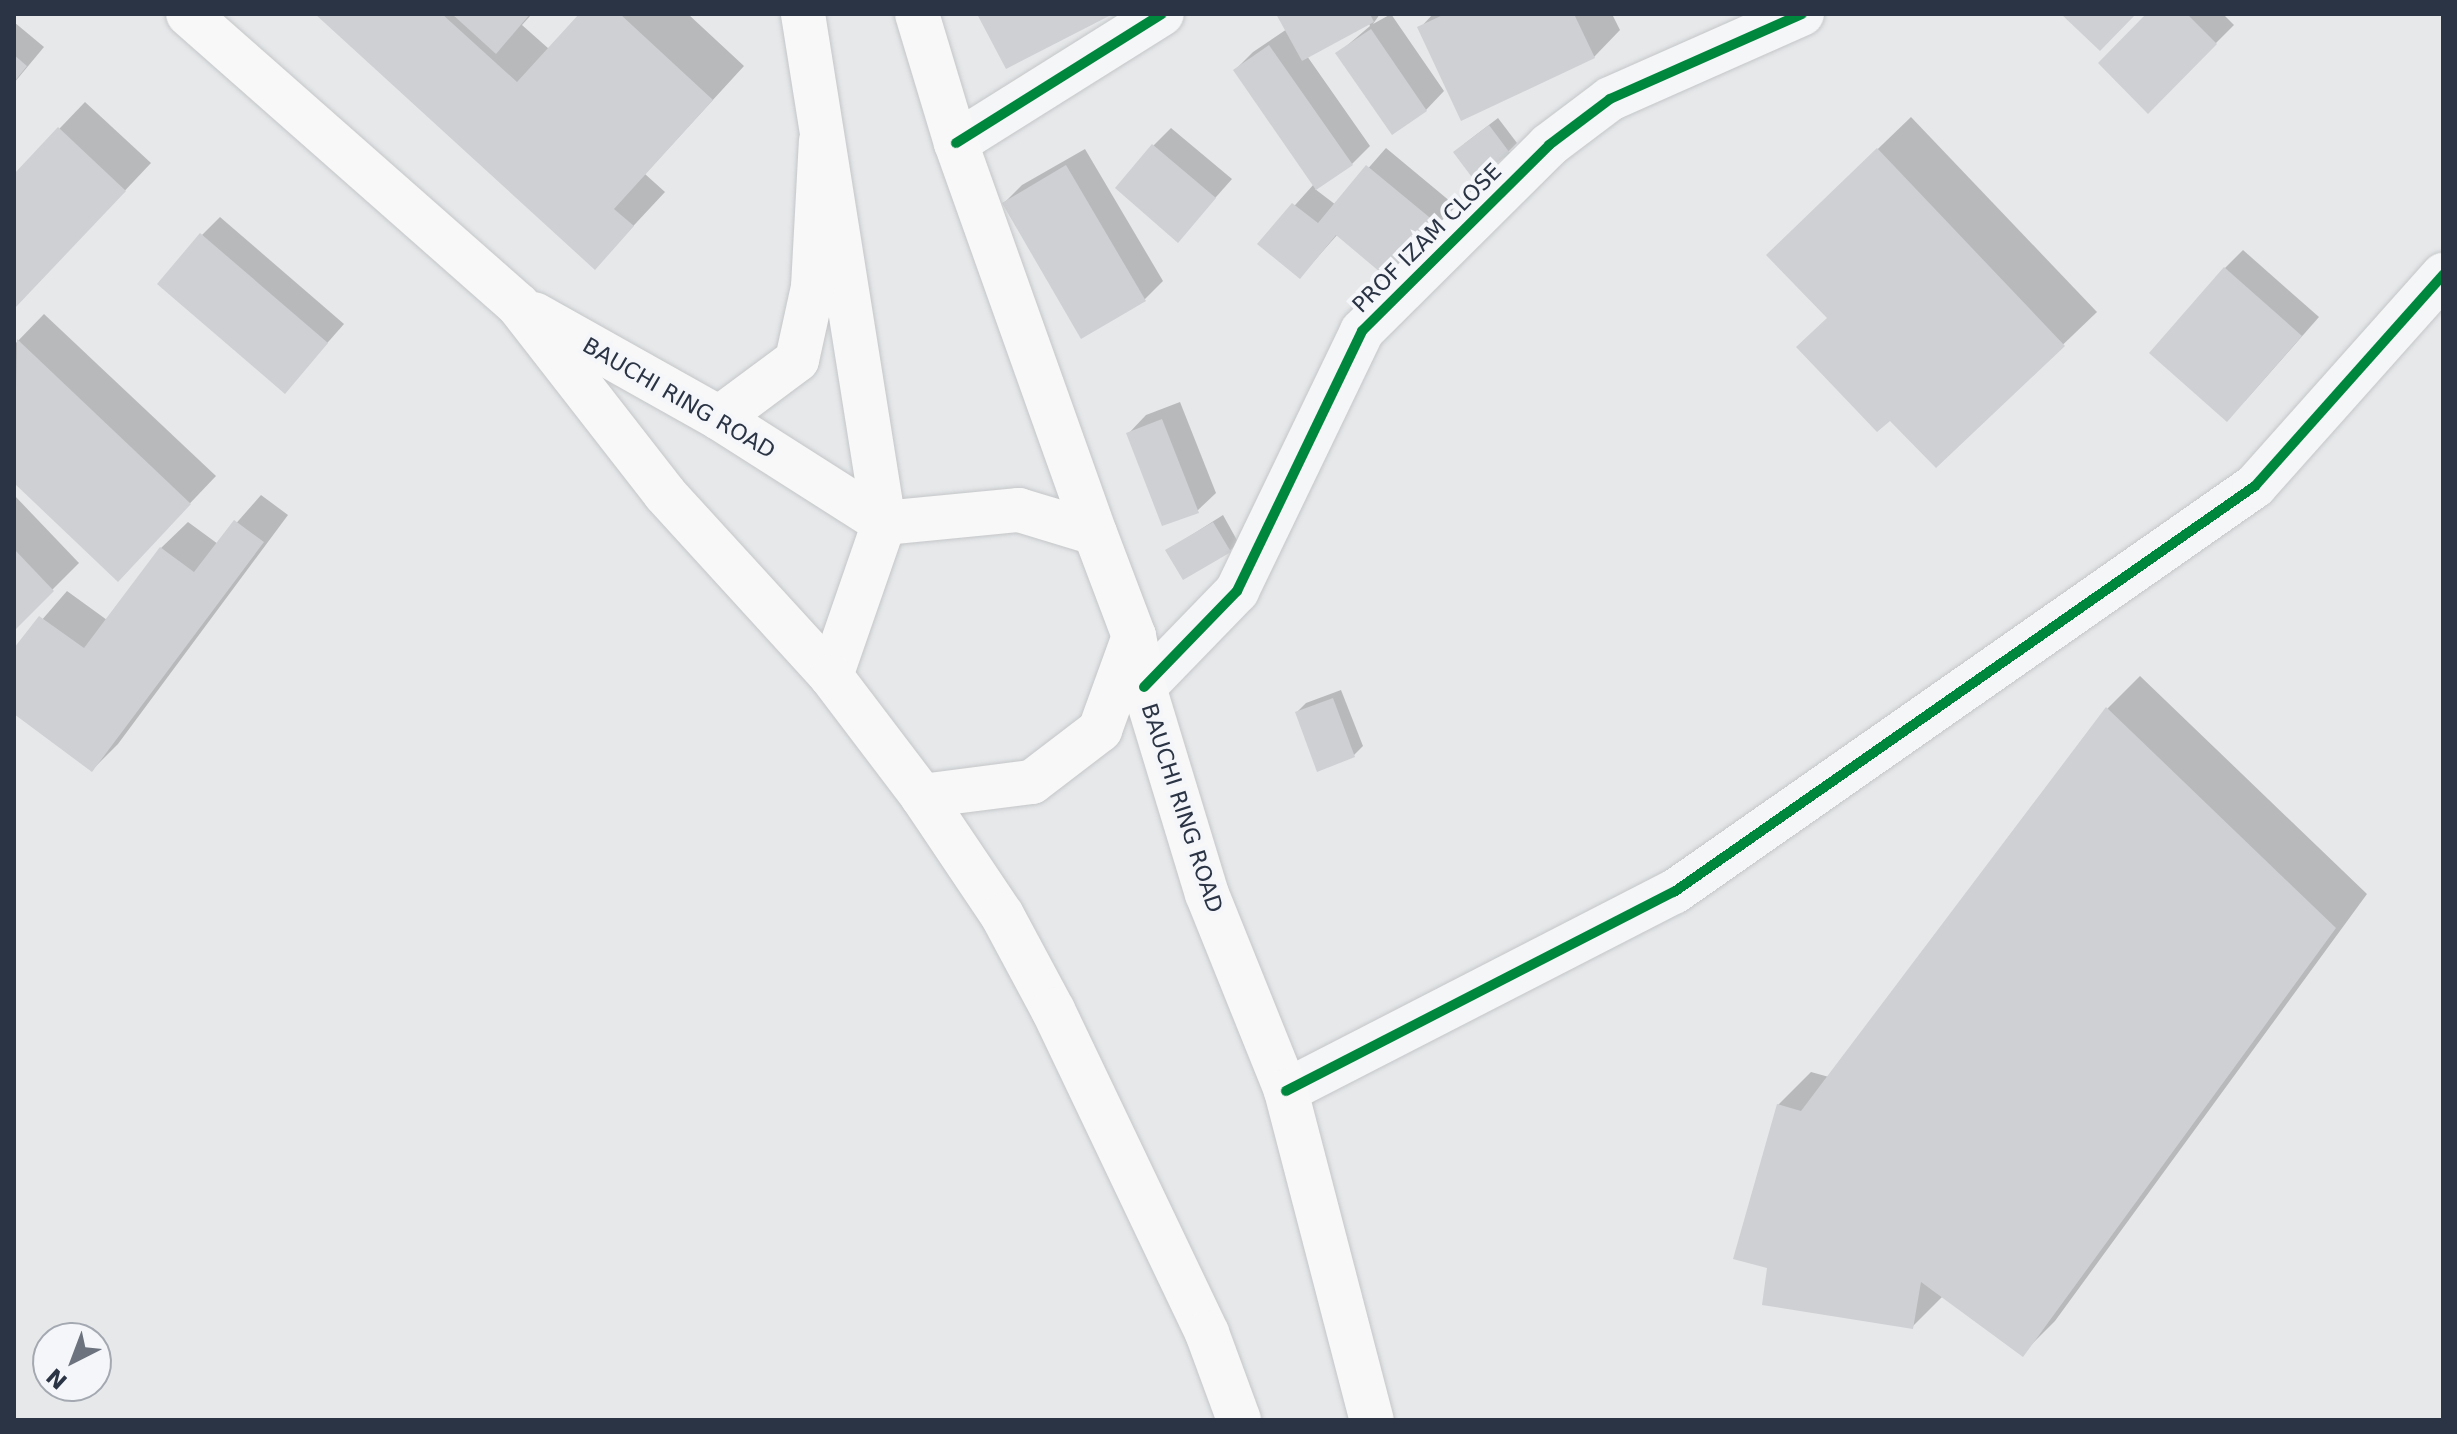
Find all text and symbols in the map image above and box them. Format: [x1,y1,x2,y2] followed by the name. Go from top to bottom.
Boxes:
[1347,158,1507,318] street label: PROF IZAM CLOSE
[578,332,780,464] street label: BAUCHI RING ROAD
[1136,700,1228,916] street label: BAUCHI RING ROAD
[32,1322,112,1402] north arrow
[42,1363,72,1394] text: N

